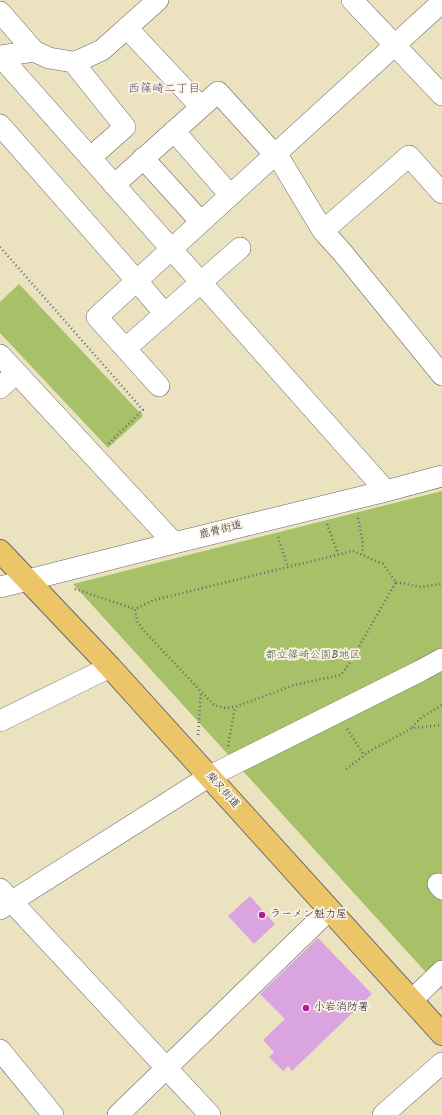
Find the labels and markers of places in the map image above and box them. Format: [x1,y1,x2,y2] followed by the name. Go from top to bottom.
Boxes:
[270,908,347,922] place label: ラーメン魁力屋
[257,910,267,920] marker: ラーメン魁力屋
[314,1001,369,1015] place label: 小岩消防署
[301,1003,311,1013] marker: 小岩消防署

